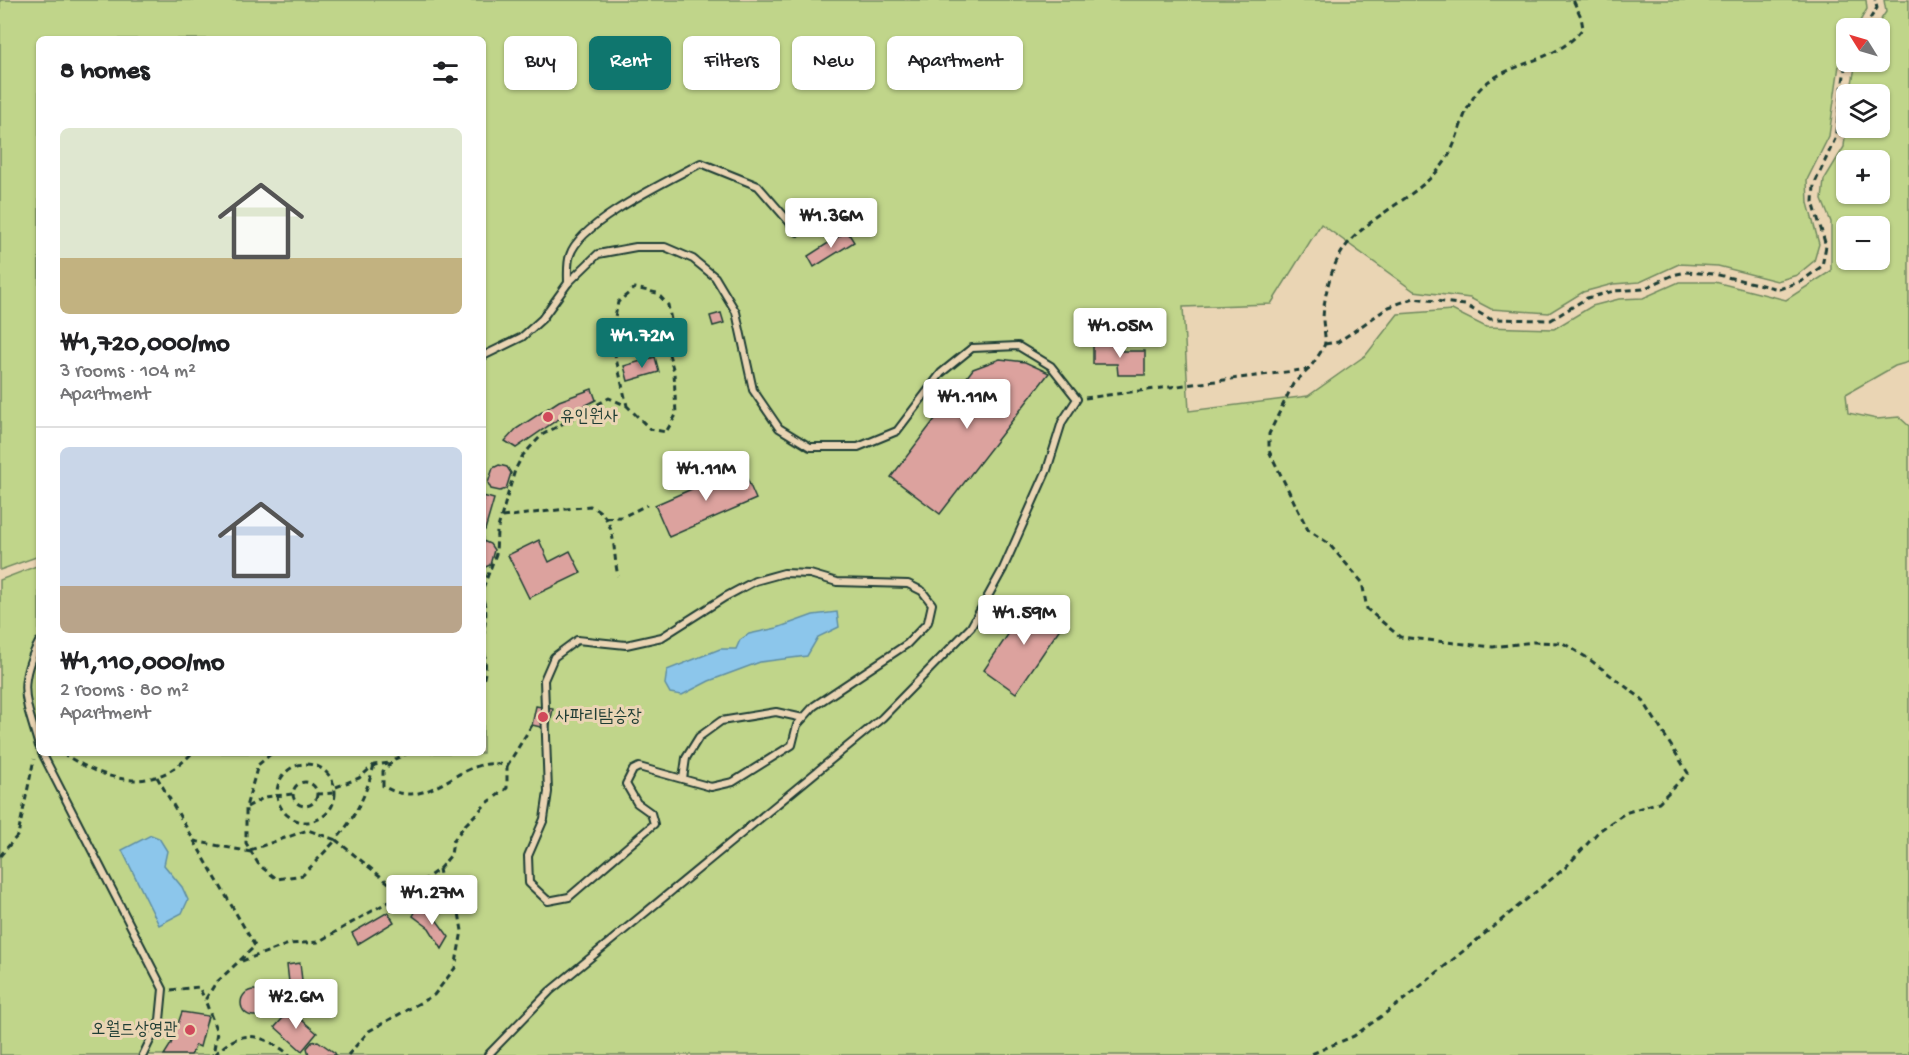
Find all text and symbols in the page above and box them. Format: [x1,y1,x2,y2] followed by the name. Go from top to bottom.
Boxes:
[1836,18,1890,72] north arrow
[1836,18,1890,270] map controls
[504,36,577,90] chip: Buy
[589,36,671,90] chip: Rent
[683,36,780,90] chip: Filters
[792,36,875,90] chip: New
[887,36,1023,90] chip: Apartment
[429,56,462,89] icon: filters
[60,57,149,88] text: 8 homes
[1836,84,1890,138] button: layers
[1836,150,1890,204] button: +
[207,167,315,275] icon: home
[782,198,880,249] pin: ₩1.36M
[799,206,863,229] text: ₩1.36M
[1836,216,1890,270] button: −
[1071,308,1169,359] pin: ₩1.05M
[1088,316,1153,339] text: ₩1.05M
[593,318,691,369] pin: ₩1.72M
[610,326,674,349] text: ₩1.72M
[60,330,230,361] text: ₩1,720,000/mo
[60,361,196,384] text: 3 rooms · 104 m²
[918,379,1016,430] pin: ₩1.11M
[60,384,150,407] text: Apartment
[937,387,997,410] text: ₩1.11M
[560,407,618,428] place label: 유인원사
[541,410,555,424] marker: 유인원사
[657,451,755,502] pin: ₩1.11M
[676,459,736,482] text: ₩1.11M
[207,486,315,594] icon: home
[975,595,1073,646] pin: ₩1.59M
[992,603,1056,626] text: ₩1.59M
[60,649,224,680] text: ₩1,110,000/mo
[60,680,189,703] text: 2 rooms · 80 m²
[60,703,150,726] text: Apartment
[555,707,642,728] place label: 사파리탐승장
[536,710,550,724] marker: 사파리탐승장
[383,875,481,926] pin: ₩1.27M
[400,883,464,906] text: ₩1.27M
[254,979,338,1030] pin: ₩2.6M
[269,987,323,1010] text: ₩2.6M
[91,1020,178,1041] place label: 오월드상영관
[183,1023,197,1037] marker: 오월드상영관

